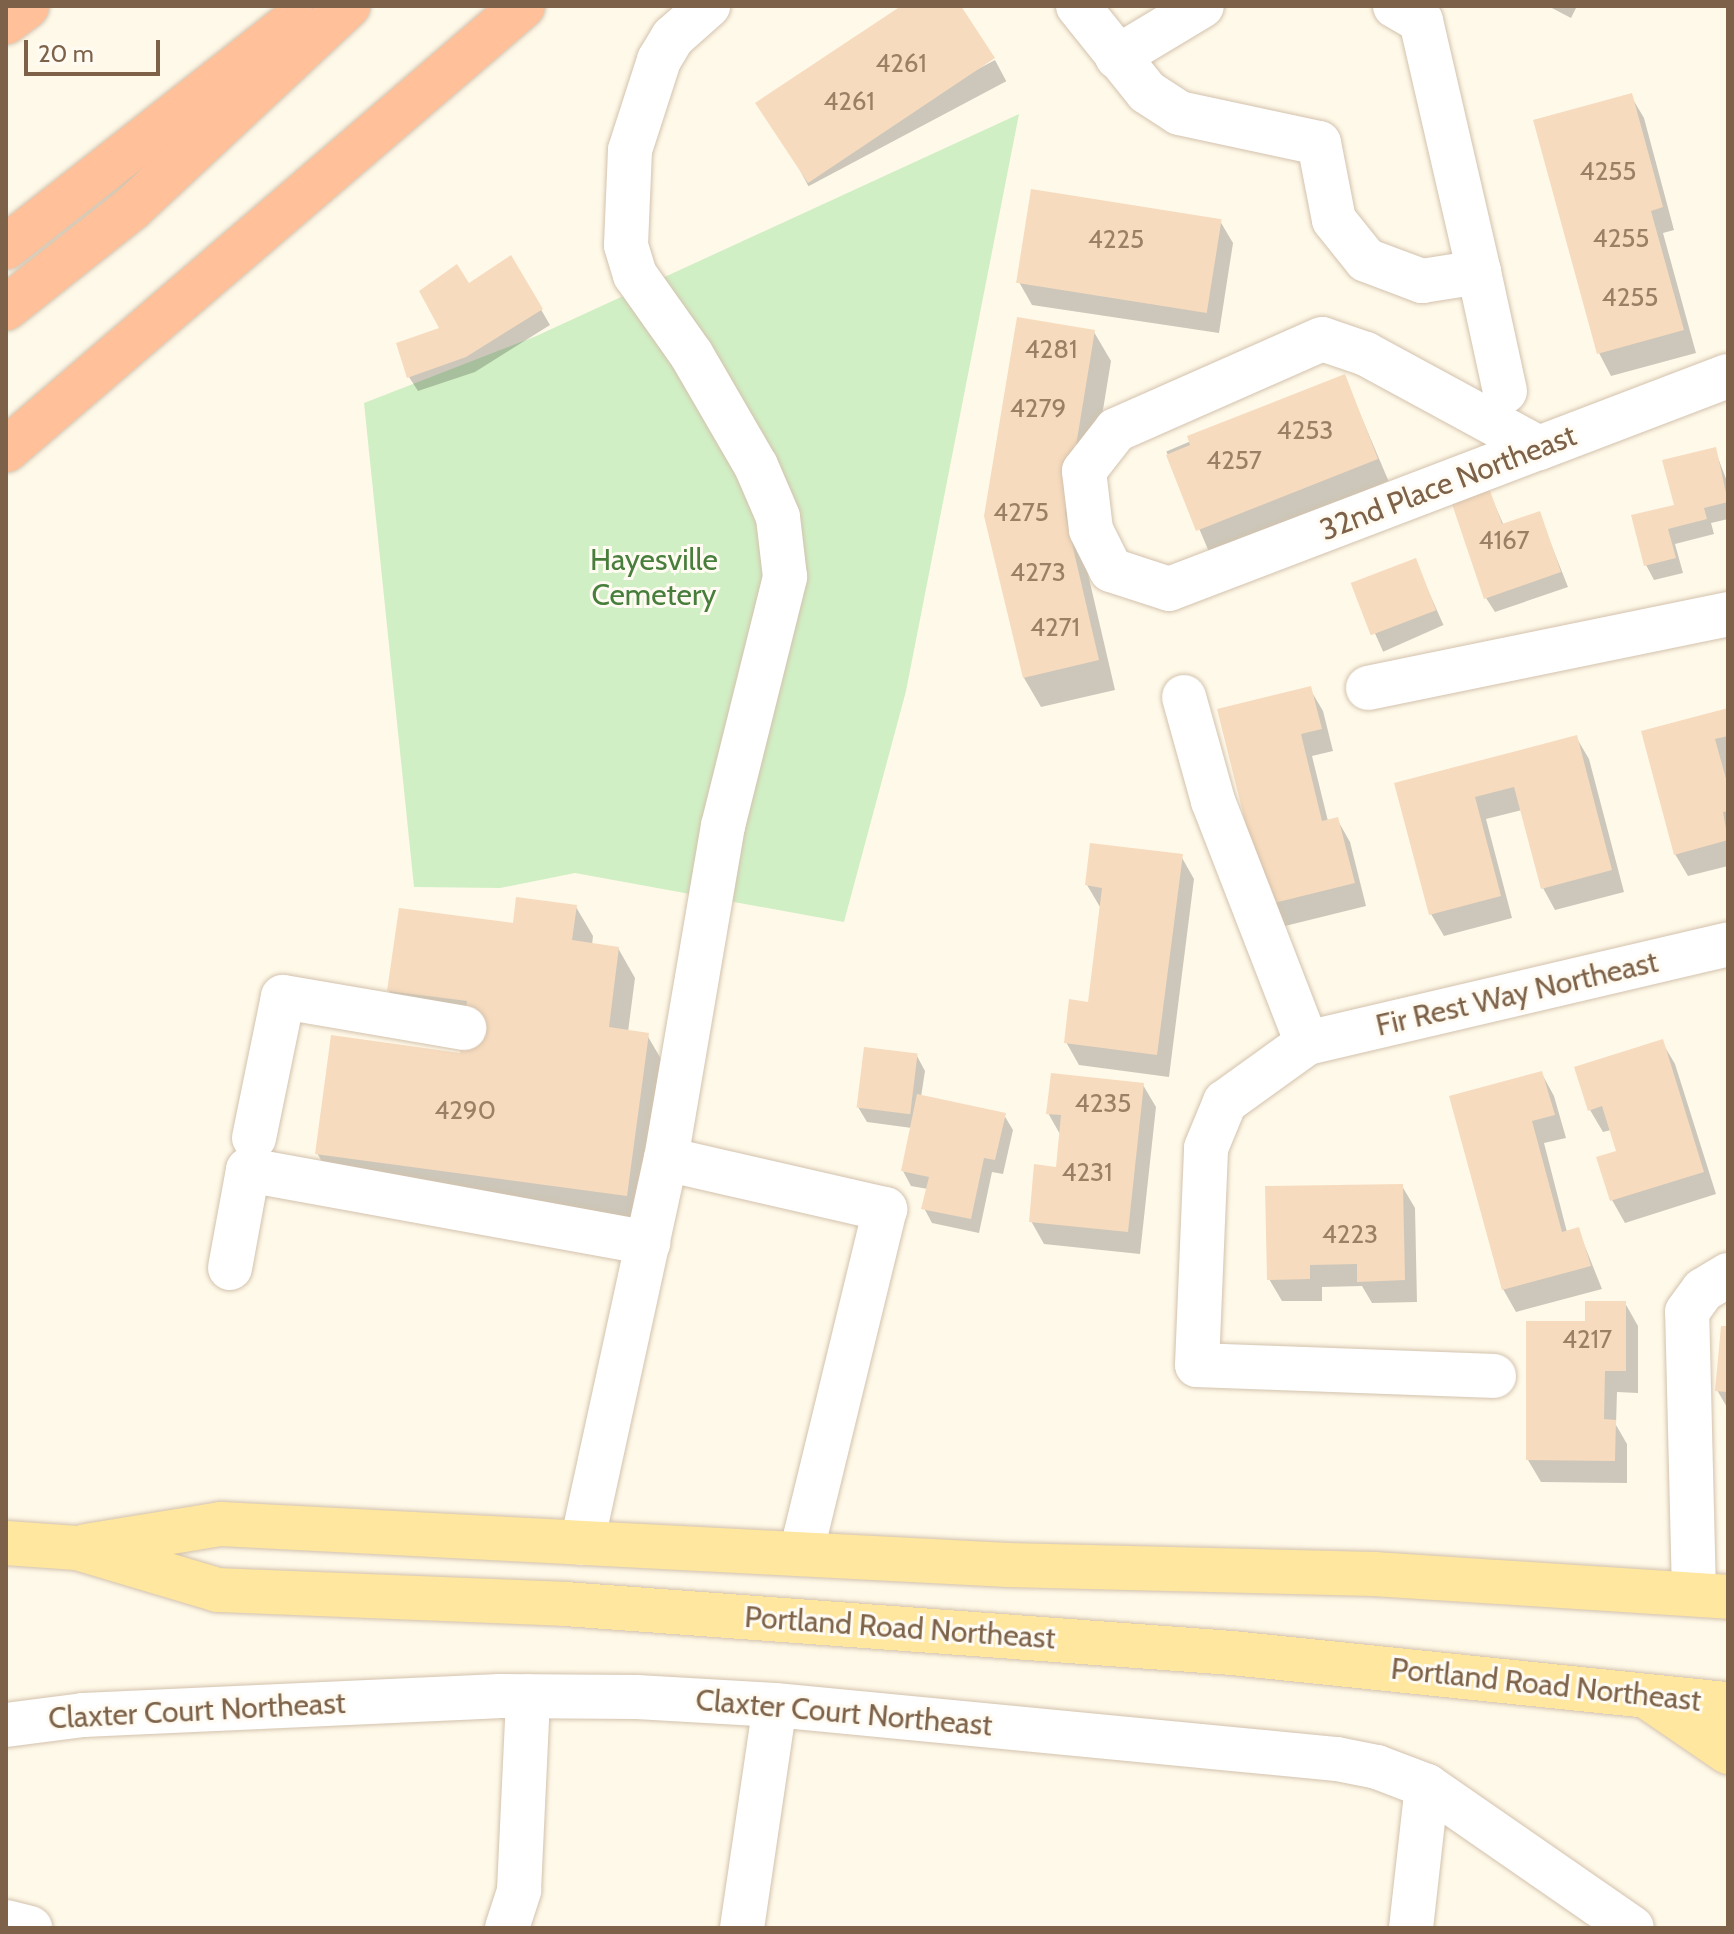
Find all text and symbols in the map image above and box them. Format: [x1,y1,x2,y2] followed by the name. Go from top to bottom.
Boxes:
[28,24,164,74] scale bar
[38,39,94,68] text: 20 m
[875,48,927,80] house number: 4261
[823,86,875,118] house number: 4261
[1580,156,1636,188] house number: 4255
[1593,223,1649,255] house number: 4255
[1088,224,1144,256] house number: 4225
[1602,282,1658,314] house number: 4255
[1025,334,1077,366] house number: 4281
[1010,393,1066,425] house number: 4279
[1277,415,1333,447] house number: 4253
[1315,418,1581,548] street label: 32nd Place Northeast
[1206,445,1262,477] house number: 4257
[993,497,1049,529] house number: 4275
[1478,525,1530,557] house number: 4167
[590,542,718,612] park label: Hayesville Cemetery
[1010,557,1066,589] house number: 4273
[1030,612,1080,644] house number: 4271
[1372,944,1662,1044] street label: Fir Rest Way Northeast
[1075,1088,1131,1120] house number: 4235
[434,1095,496,1127] house number: 4290
[1061,1157,1113,1189] house number: 4231
[1322,1219,1378,1251] house number: 4223
[1562,1324,1612,1356] house number: 4217
[743,1599,1057,1657] street label: Portland Road Northeast
[1389,1651,1703,1719] street label: Portland Road Northeast
[694,1682,994,1744] street label: Claxter Court Northeast
[47,1685,347,1737] street label: Claxter Court Northeast

